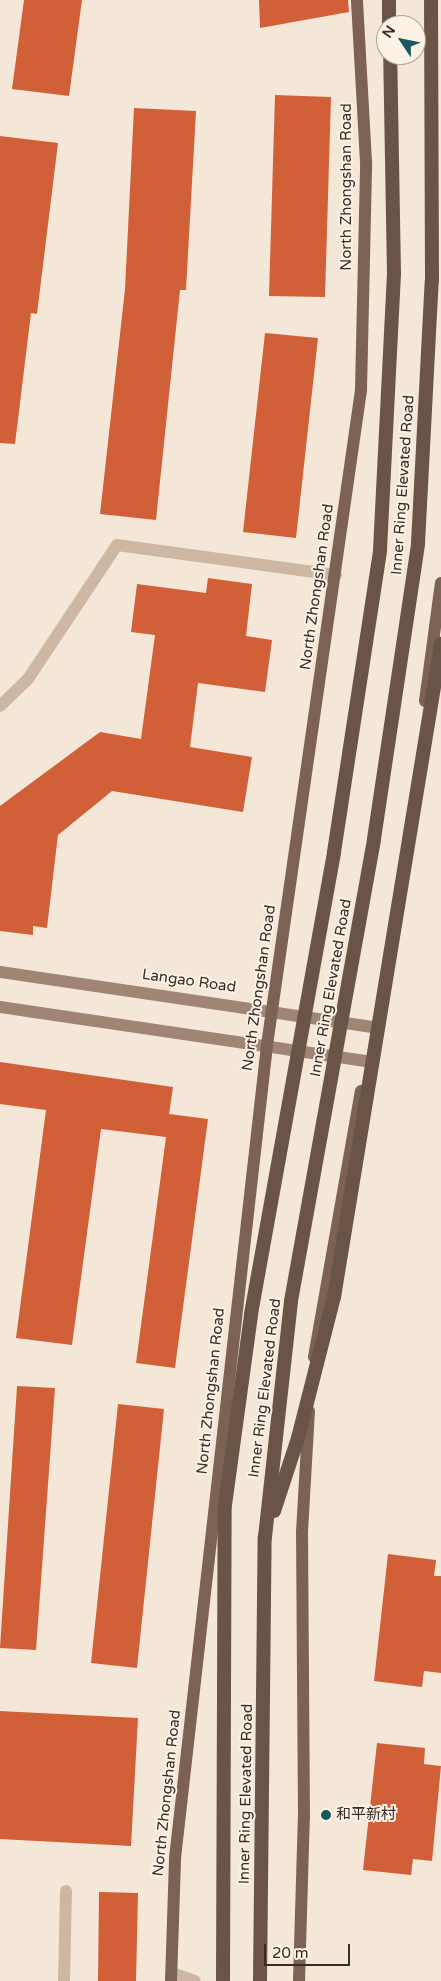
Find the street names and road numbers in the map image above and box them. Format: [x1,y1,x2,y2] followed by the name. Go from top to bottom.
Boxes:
[338,103,356,271] street label: North Zhongshan Road
[388,394,418,576] street label: Inner Ring Elevated Road
[296,503,338,671] street label: North Zhongshan Road
[306,898,356,1078] street label: Inner Ring Elevated Road
[238,904,280,1072] street label: North Zhongshan Road
[141,965,237,997] street label: Langao Road
[245,1297,285,1479] street label: Inner Ring Elevated Road
[193,1307,229,1475] street label: North Zhongshan Road
[235,1704,257,1884] street label: Inner Ring Elevated Road
[149,1709,185,1877] street label: North Zhongshan Road

